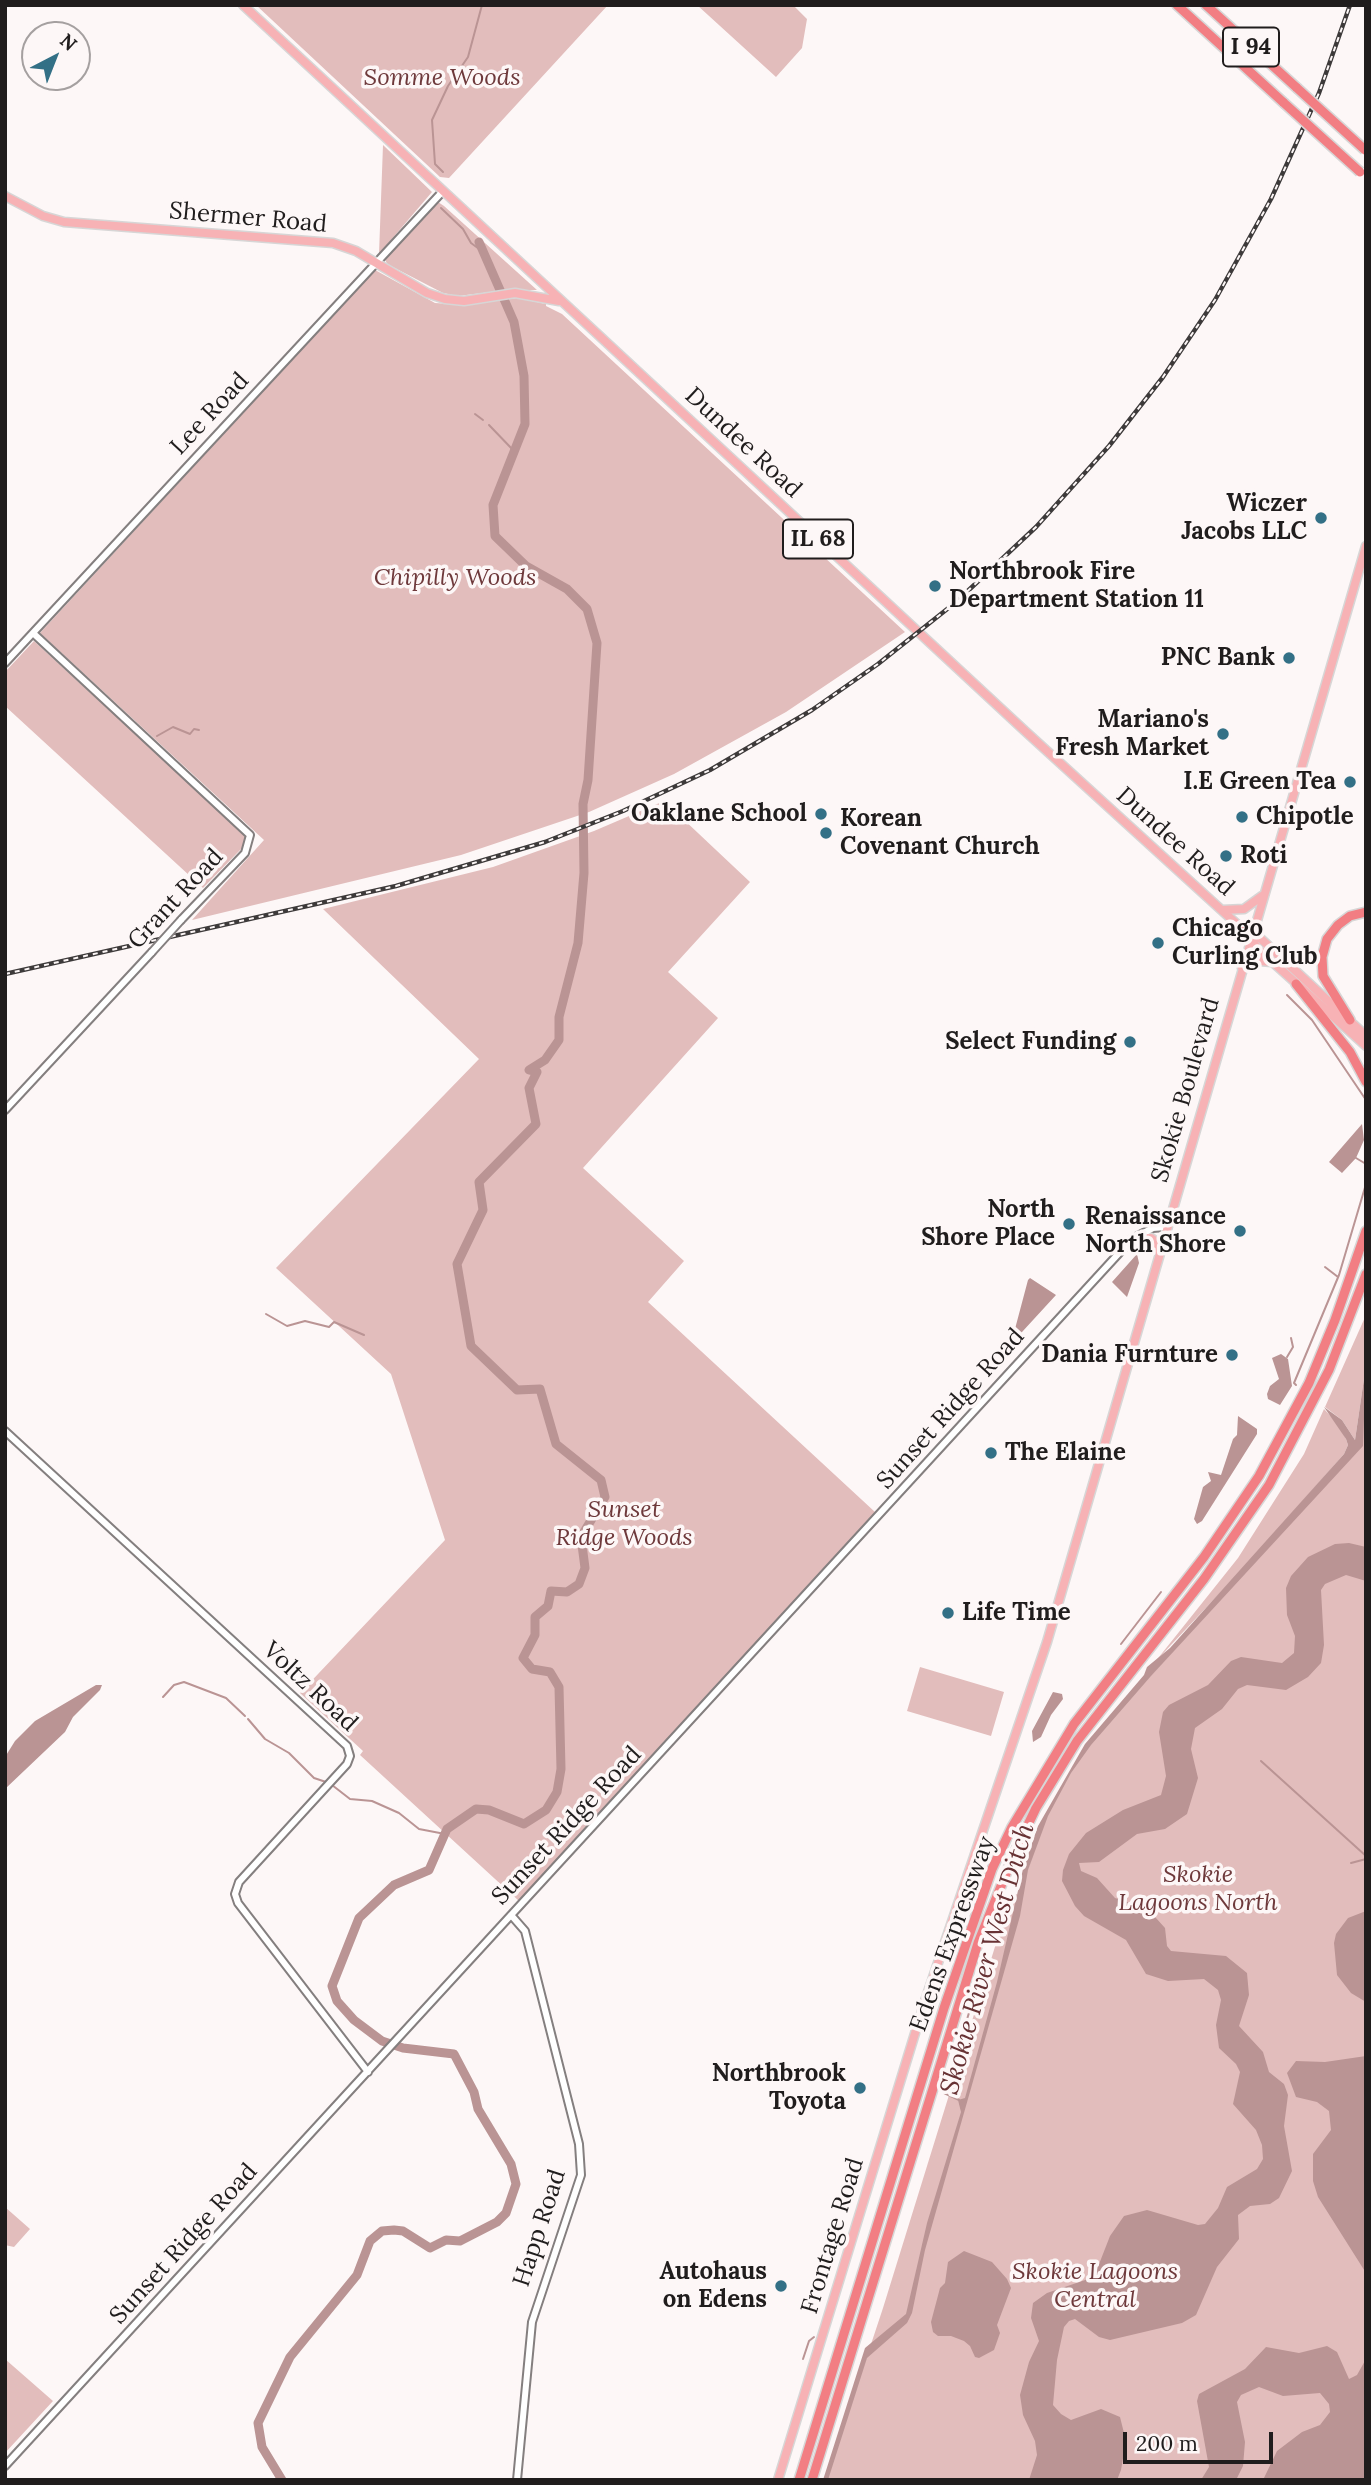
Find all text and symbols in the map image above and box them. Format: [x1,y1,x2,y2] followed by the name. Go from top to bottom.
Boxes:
[21,21,91,91] north arrow
[55,28,82,56] text: N
[1223,28,1279,66] road number: I 94
[364,64,520,92] park label: Somme Woods
[168,197,328,239] street label: Shermer Road
[165,367,255,461] street label: Lee Road
[679,382,807,504] street label: Dundee Road
[1181,490,1307,546] place label: Wiczer Jacobs LLC
[1313,510,1329,526] marker: Wiczer Jacobs LLC
[783,520,853,558] road number: IL 68
[949,558,1204,614] place label: Northbrook Fire Department Station 11
[374,564,536,592] park label: Chipilly Woods
[927,578,943,594] marker: Northbrook Fire Department Station 11
[1161,644,1275,672] place label: PNC Bank
[1281,650,1297,666] marker: PNC Bank
[1055,706,1209,762] place label: Mariano's Fresh Market
[1215,726,1231,742] marker: Mariano's Fresh Market
[1183,768,1336,796] place label: I.E Green Tea
[1342,774,1358,790] marker: I.E Green Tea
[1110,781,1240,903] street label: Dundee Road
[631,800,807,828] place label: Oaklane School
[1256,803,1354,831] place label: Chipotle
[840,805,1040,861] place label: Korean Covenant Church
[813,806,829,822] marker: Oaklane School
[1234,809,1250,825] marker: Chipotle
[818,825,834,841] marker: Korean Covenant Church
[1240,842,1287,870] place label: Roti
[122,843,230,955] street label: Grant Road
[1218,848,1234,864] marker: Roti
[1172,915,1318,971] place label: Chicago Curling Club
[1150,935,1166,951] marker: Chicago Curling Club
[1146,994,1226,1186] street label: Skokie Boulevard
[945,1028,1116,1056] place label: Select Funding
[1122,1034,1138,1050] marker: Select Funding
[921,1196,1055,1252] place label: North Shore Place
[1085,1203,1226,1259] place label: Renaissance North Shore
[1061,1216,1077,1232] marker: North Shore Place
[1232,1223,1248,1239] marker: Renaissance North Shore
[871,1323,1031,1495] street label: Sunset Ridge Road
[1041,1341,1218,1369] place label: Dania Furnture
[1224,1347,1240,1363] marker: Dania Furnture
[1005,1439,1126,1467] place label: The Elaine
[983,1445,999,1461] marker: The Elaine
[555,1496,693,1552] park label: Sunset Ridge Woods
[962,1599,1071,1627] place label: Life Time
[940,1605,956,1621] marker: Life Time
[257,1636,363,1738] street label: Voltz Road
[486,1741,648,1911] street label: Sunset Ridge Road
[934,1820,1042,2098] water label: Skokie River West Ditch
[904,1833,1002,2035] street label: Edens Expressway
[1118,1861,1278,1917] park label: Skokie Lagoons North
[712,2060,846,2116] place label: Northbrook Toyota
[852,2080,868,2096] marker: Northbrook Toyota
[796,2155,870,2317] street label: Frontage Road
[104,2158,264,2330] street label: Sunset Ridge Road
[508,2166,572,2290] street label: Happ Road
[659,2258,767,2314] place label: Autohaus on Edens
[1012,2258,1178,2314] park label: Skokie Lagoons Central
[773,2278,789,2294] marker: Autohaus on Edens
[1126,2418,1276,2462] scale bar
[1136,2430,1198,2457] text: 200 m

